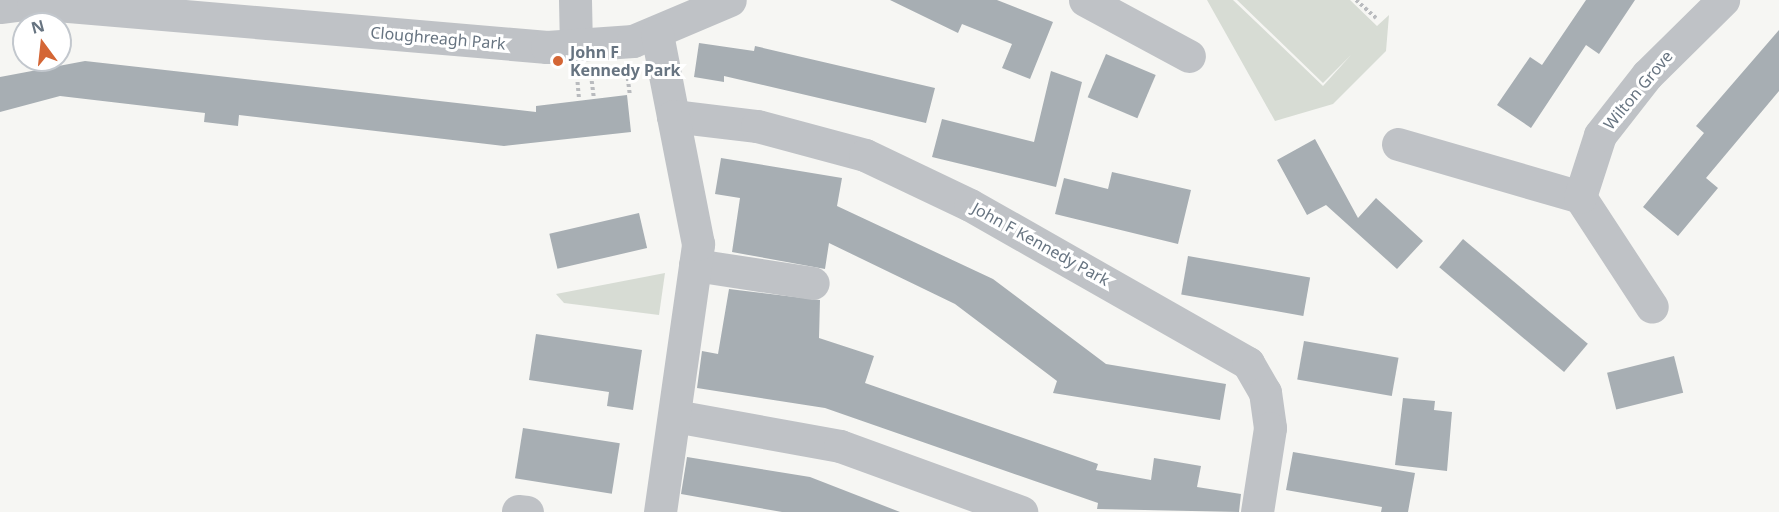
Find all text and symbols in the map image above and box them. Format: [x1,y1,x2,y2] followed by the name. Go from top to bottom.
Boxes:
[12,12,72,72] north arrow
[29,14,47,39] text: N
[370,23,506,53] street label: Cloughreagh Park
[570,42,681,80] place label: John F Kennedy Park
[1599,47,1677,133] street label: Wilton Grove
[551,54,565,68] marker: John F Kennedy Park
[969,198,1113,290] street label: John F Kennedy Park

